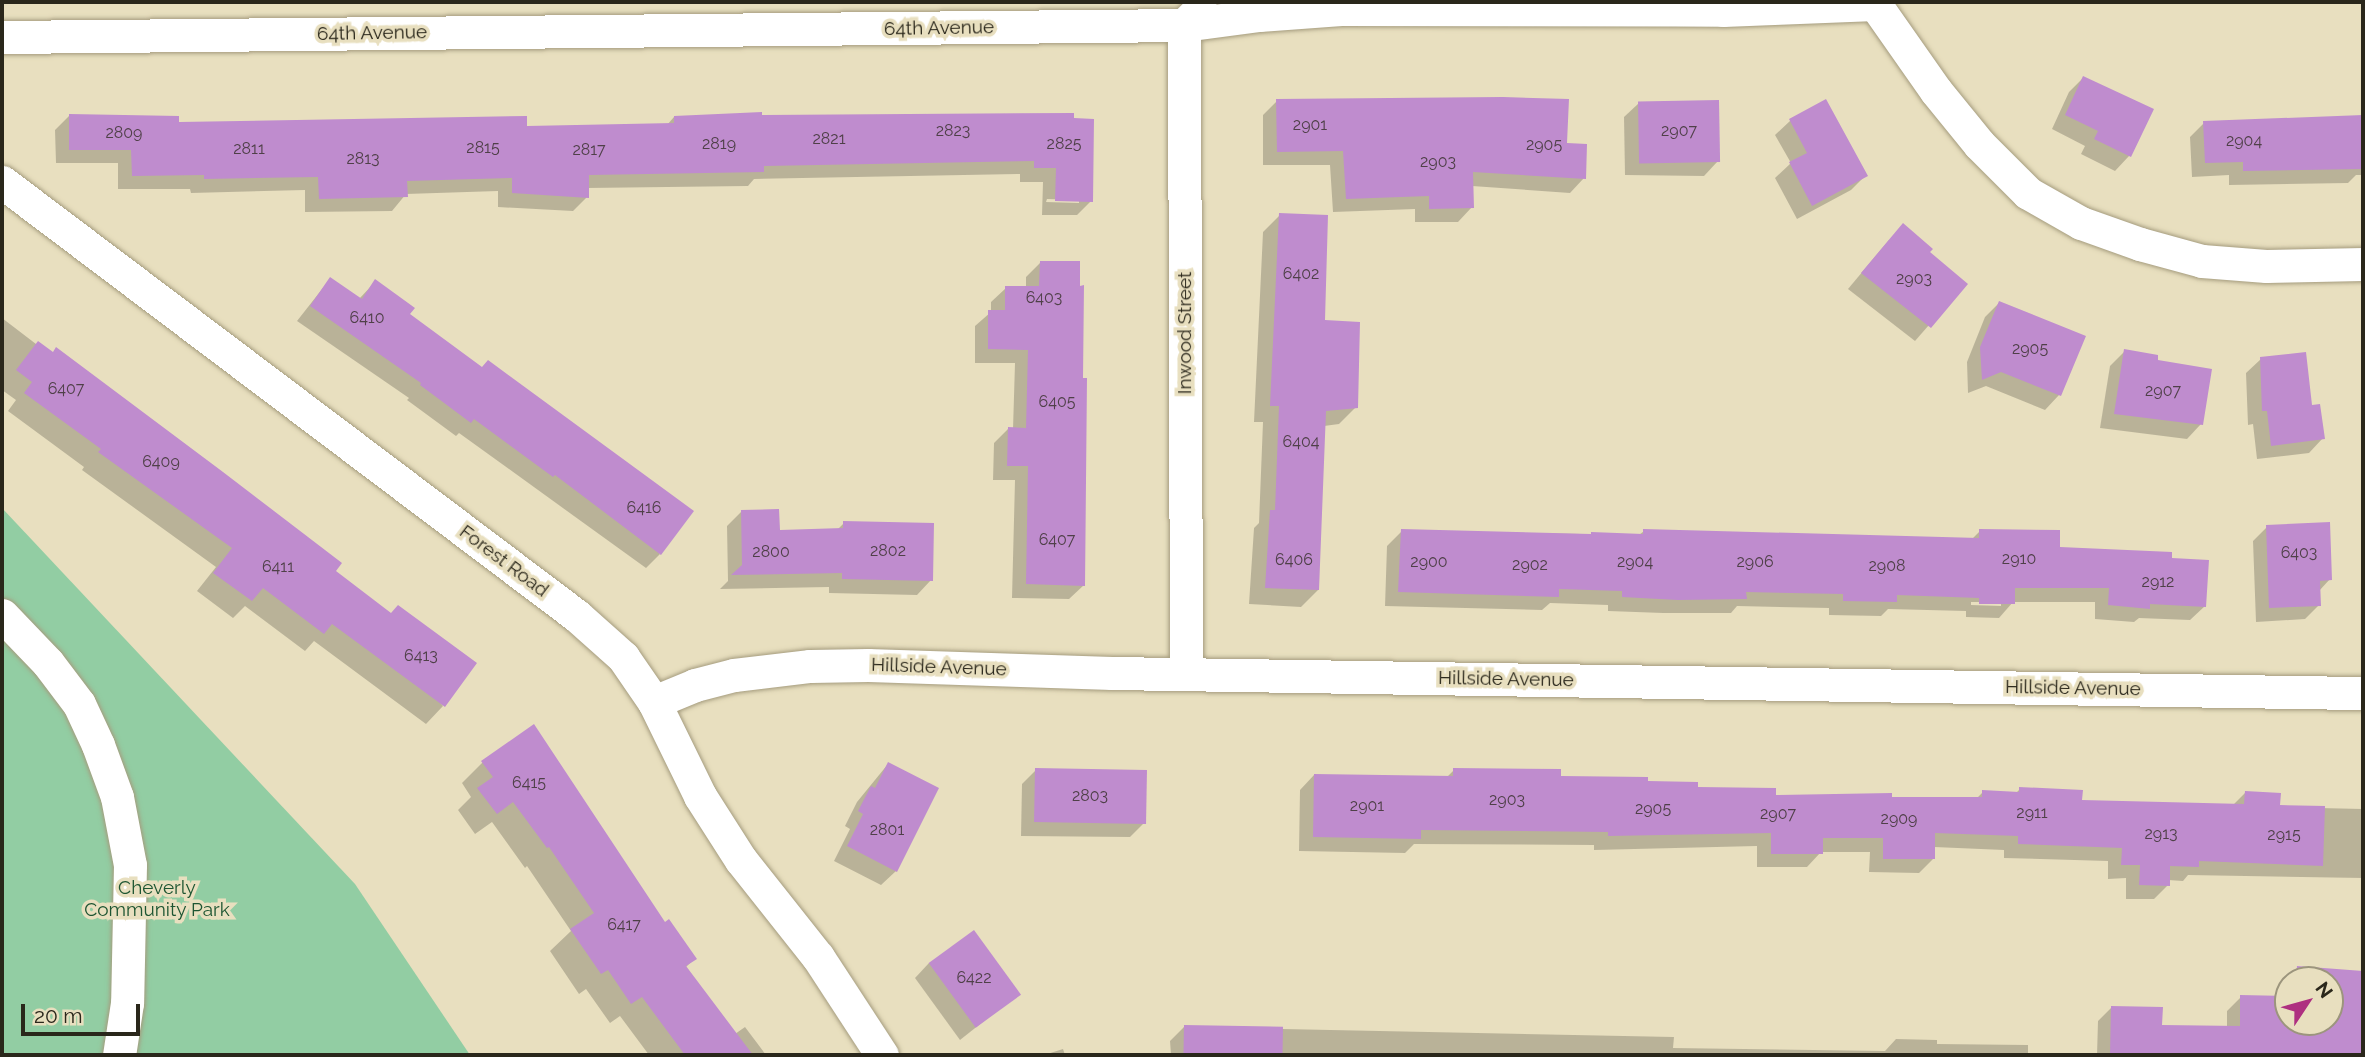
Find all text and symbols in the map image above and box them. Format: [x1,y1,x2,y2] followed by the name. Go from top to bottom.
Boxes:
[883,16,995,40] street label: 64th Avenue
[316,21,428,45] street label: 64th Avenue
[1293,115,1327,135] house number: 2901
[936,121,970,141] house number: 2823
[1661,121,1697,141] house number: 2907
[106,123,142,143] house number: 2809
[812,129,846,149] house number: 2821
[2226,131,2262,151] house number: 2904
[702,134,736,154] house number: 2819
[1047,134,1081,154] house number: 2825
[1526,135,1562,155] house number: 2905
[466,138,500,158] house number: 2815
[233,139,265,159] house number: 2811
[572,140,606,160] house number: 2817
[346,149,380,169] house number: 2813
[1420,152,1456,172] house number: 2903
[1283,264,1319,284] house number: 6402
[1896,269,1932,289] house number: 2903
[1174,272,1196,394] street label: Inwood Street
[1026,288,1062,308] house number: 6403
[349,308,385,328] house number: 6410
[2012,339,2048,359] house number: 2905
[48,379,84,399] house number: 6407
[2145,381,2181,401] house number: 2907
[1039,392,1075,412] house number: 6405
[1283,432,1319,452] house number: 6404
[142,452,180,472] house number: 6409
[627,498,661,518] house number: 6416
[455,520,553,602] street label: Forest Road
[1039,530,1075,550] house number: 6407
[870,541,906,561] house number: 2802
[752,542,790,562] house number: 2800
[2281,543,2317,563] house number: 6403
[2002,549,2036,569] house number: 2910
[1275,550,1313,570] house number: 6406
[1410,552,1448,572] house number: 2900
[1617,552,1653,572] house number: 2904
[1736,552,1774,572] house number: 2906
[1512,555,1548,575] house number: 2902
[1869,556,1905,576] house number: 2908
[262,557,294,577] house number: 6411
[2142,572,2174,592] house number: 2912
[404,646,438,666] house number: 6413
[870,653,1008,681] street label: Hillside Avenue
[1438,666,1574,692] street label: Hillside Avenue
[2005,675,2141,701] street label: Hillside Avenue
[512,773,546,793] house number: 6415
[1072,786,1108,806] house number: 2803
[1489,790,1525,810] house number: 2903
[1350,796,1384,816] house number: 2901
[1635,799,1671,819] house number: 2905
[2016,803,2048,823] house number: 2911
[1760,804,1796,824] house number: 2907
[1881,809,1917,829] house number: 2909
[870,820,904,840] house number: 2801
[2144,824,2178,844] house number: 2913
[2267,825,2301,845] house number: 2915
[84,877,230,921] park label: Cheverly Community Park
[607,915,641,935] house number: 6417
[2274,966,2344,1036] north arrow
[956,968,992,988] house number: 6422
[2311,978,2338,1002] text: N
[24,990,144,1034] scale bar
[34,1003,82,1028] text: 20 m

